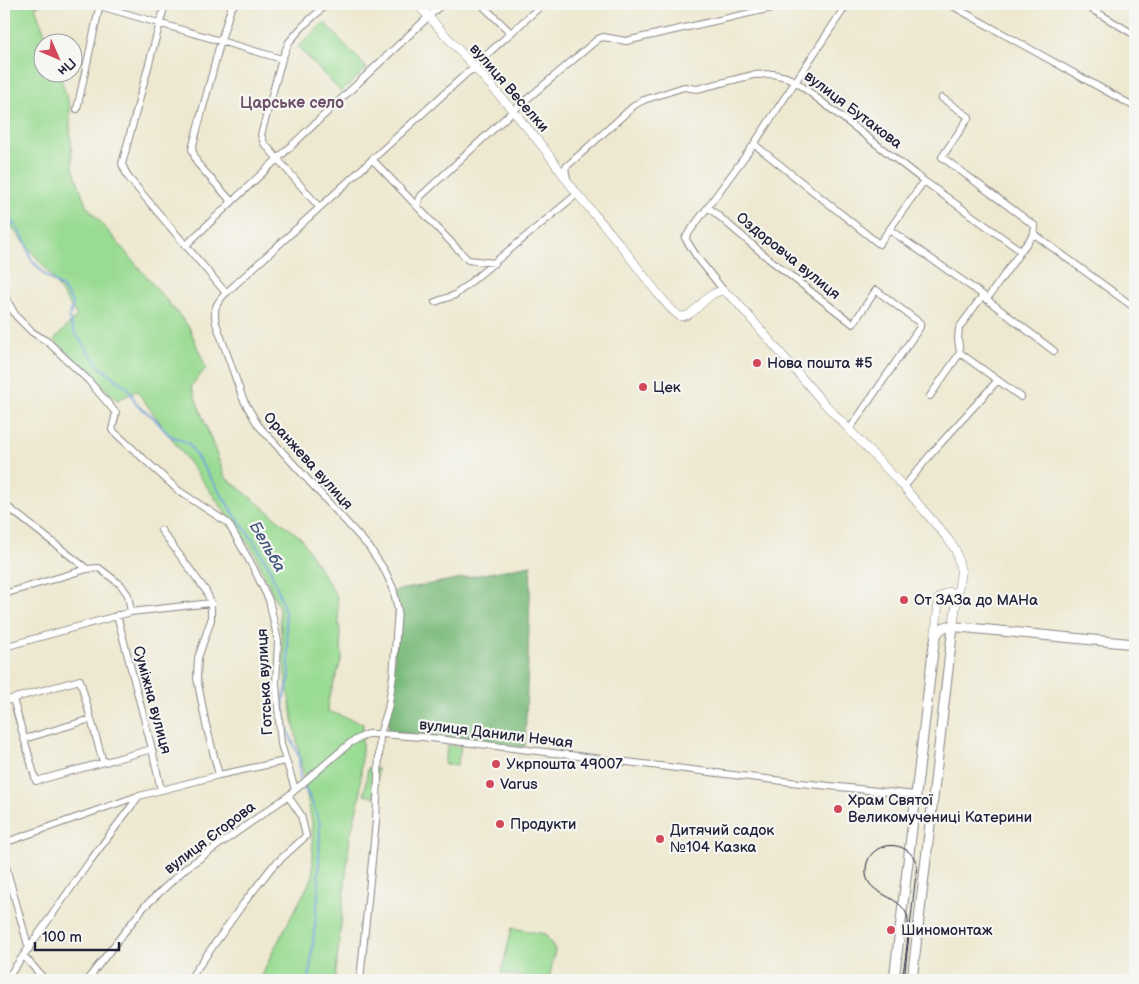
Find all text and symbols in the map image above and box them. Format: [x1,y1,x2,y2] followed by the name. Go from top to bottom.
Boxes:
[32,32,82,82] north arrow
[465,40,553,136] street label: вулиця Веселки
[54,54,79,79] text: Пн
[800,67,906,153] street label: вулиця Бутакова
[240,94,344,113] district label: Царське село
[732,208,844,304] street label: Оздоровча вулиця
[767,354,873,373] place label: Нова пошта #5
[751,357,763,369] marker: Нова пошта #5
[653,378,681,397] place label: Цек
[637,381,649,393] marker: Цек
[259,408,357,514] street label: Оранжева вулиця
[245,518,289,576] water label: Бельба
[914,591,1038,610] place label: От ЗАЗа до МАНа
[898,594,910,606] marker: От ЗАЗа до МАНа
[253,628,277,736] street label: Готська вулиця
[128,644,176,756] street label: Суміжна вулиця
[418,715,574,753] street label: вулиця Данили Нечая
[506,755,623,774] place label: Укрпошта 49007
[490,758,502,770] marker: Укрпошта 49007
[500,775,538,794] place label: Varus
[484,778,496,790] marker: Varus
[848,791,1032,827] place label: Храм Святої Великомучениці Катерини
[161,797,260,879] street label: вулиця Єгорова
[832,803,844,815] marker: Храм Святої Великомучениці Катерини
[510,815,576,834] place label: Продукти
[494,818,506,830] marker: Продукти
[670,821,774,857] place label: Дитячий садок №104 Казка
[654,833,666,845] marker: Дитячий садок №104 Казка
[35,919,119,951] scale bar
[901,921,993,940] place label: Шиномонтаж
[885,924,897,936] marker: Шиномонтаж
[42,928,82,947] text: 100 m

